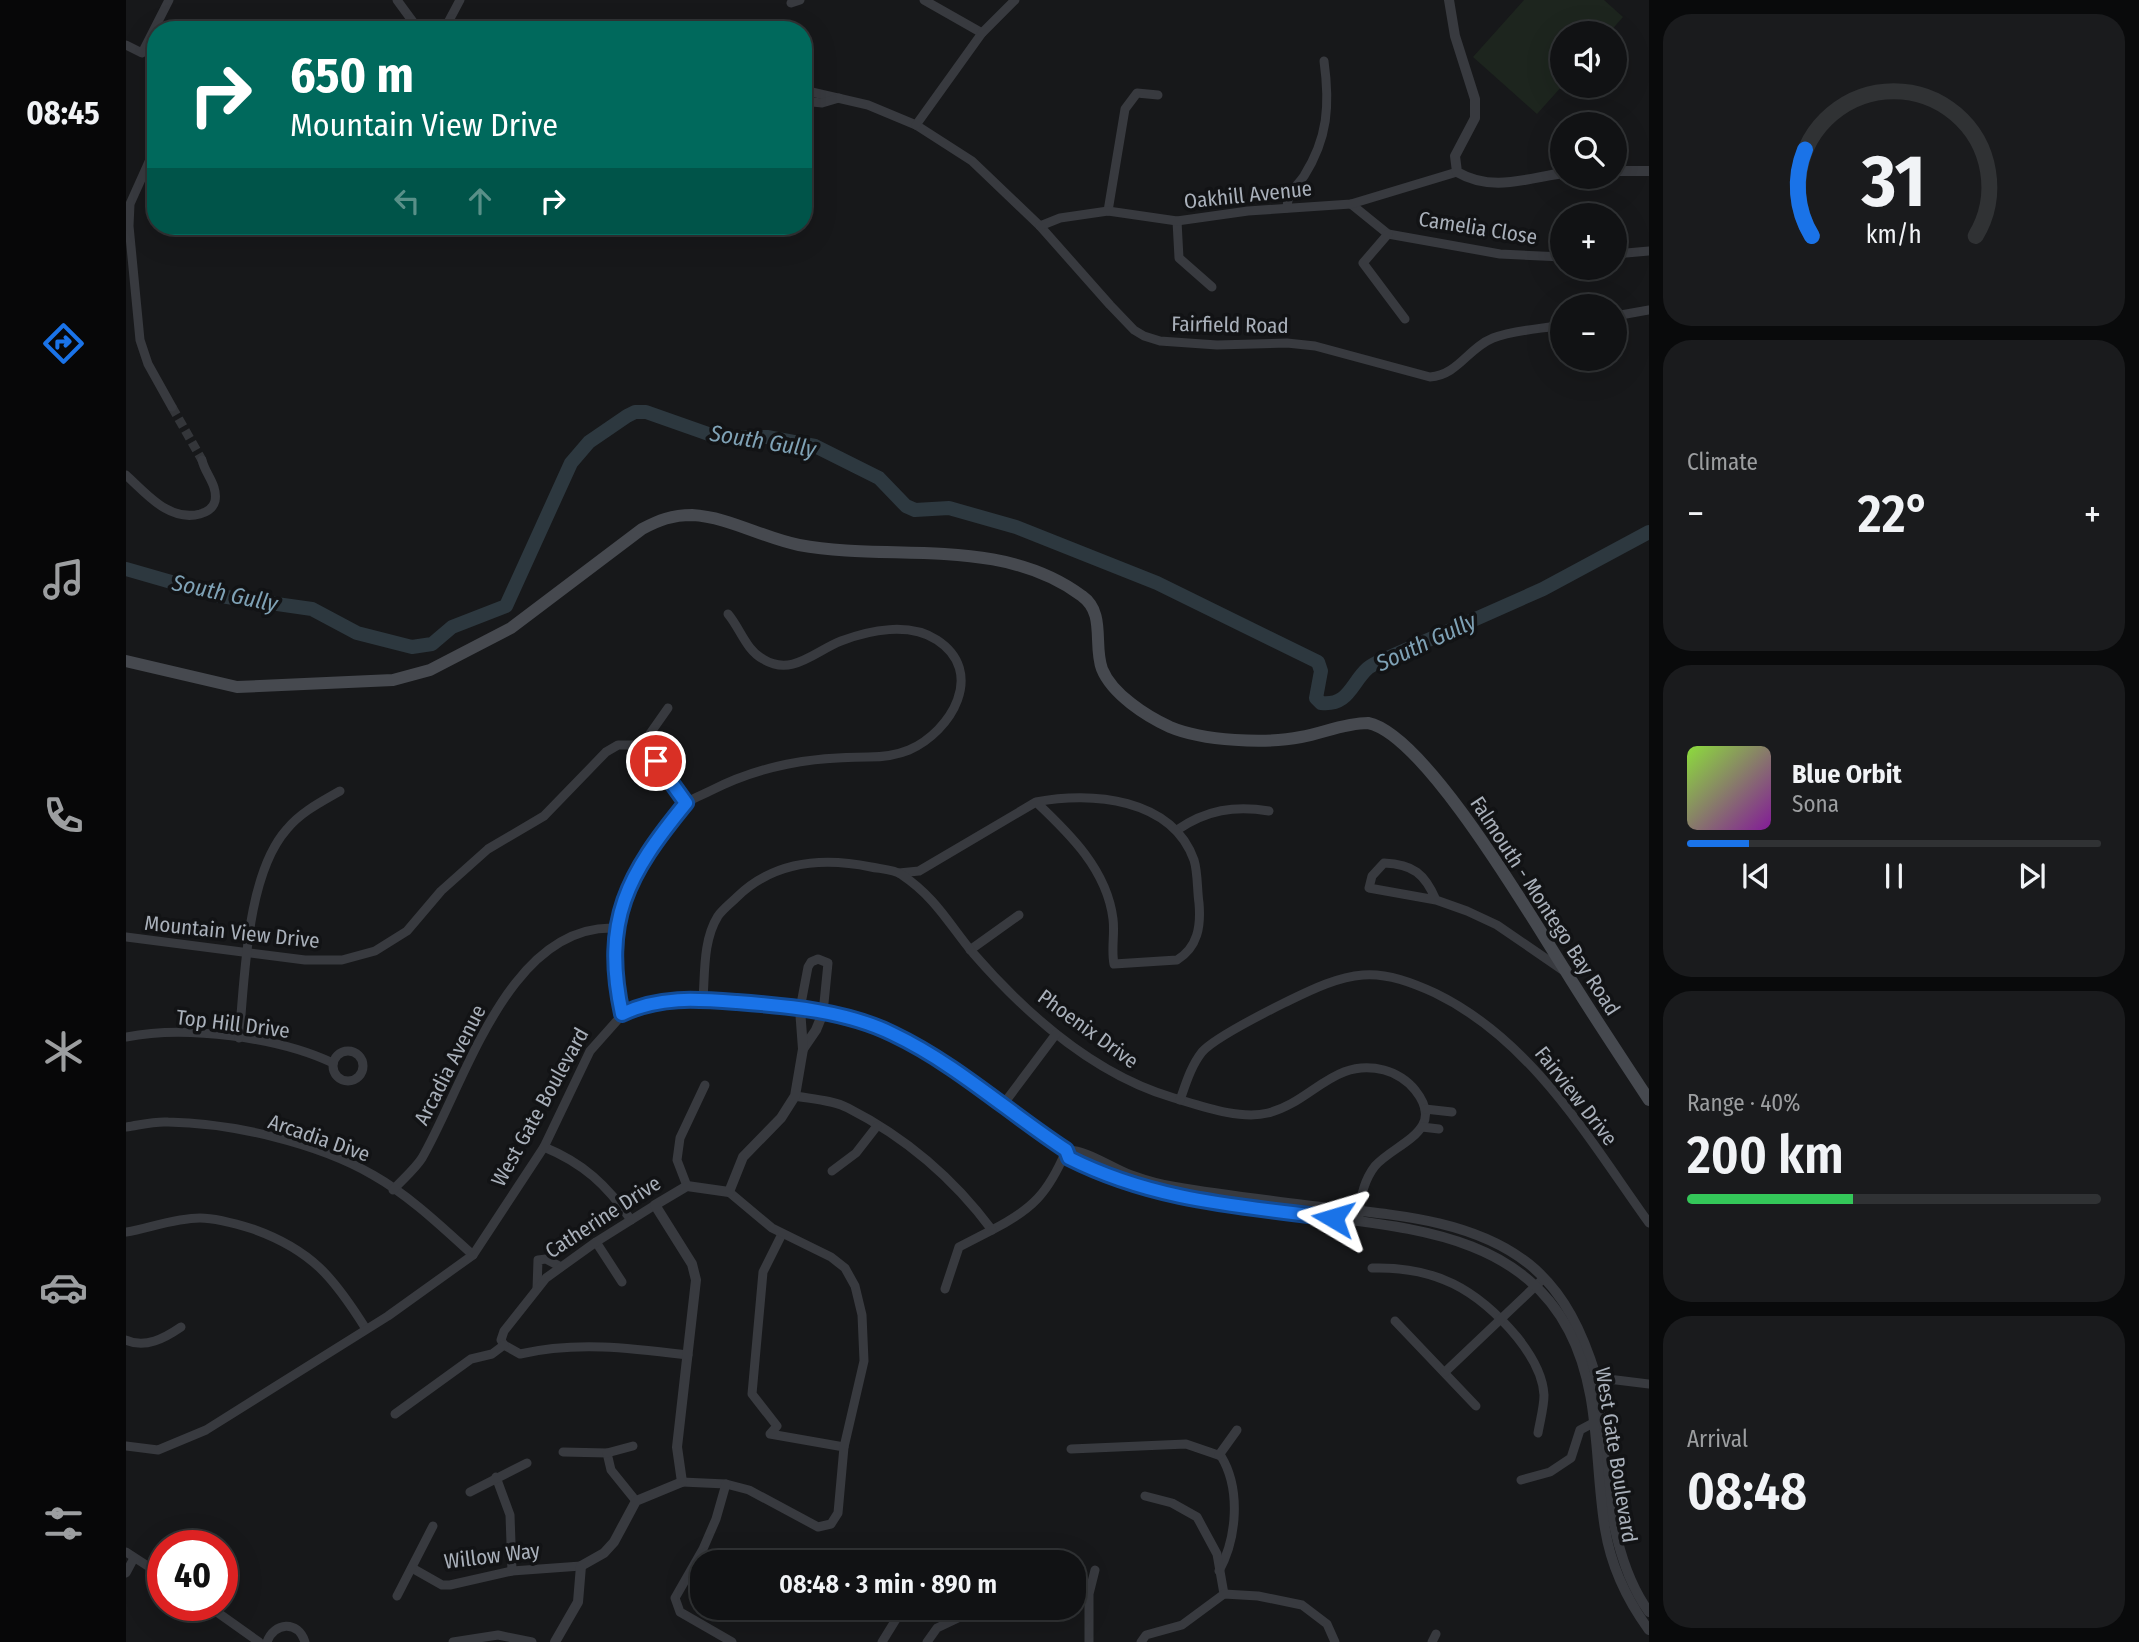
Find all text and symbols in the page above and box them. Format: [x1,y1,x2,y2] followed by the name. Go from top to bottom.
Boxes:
[1550,21,1627,371] map controls
[1550,21,1627,98] button: sound
[290,46,414,105] text: 650 m
[175,49,266,140] icon: right
[26,94,100,132] text: 08:45
[290,106,558,144] text: Mountain View Drive
[1550,112,1627,189] button: search
[1861,138,1926,225] text: 31
[1183,175,1313,215] street label: Oakhill Avenue
[388,182,426,220] icon: left
[461,182,499,220] icon: ahead
[534,182,572,220] icon: right
[1550,203,1627,280] button: +
[1417,206,1539,250] street label: Camelia Close
[1866,220,1922,250] text: km/h
[1550,294,1627,371] button: −
[1171,311,1289,339] street label: Fairfield Road
[39,319,88,368] icon: directions
[707,419,819,463] water label: South Gully
[1687,448,1758,476] text: Climate
[1858,483,1930,546] text: 22°
[1687,491,1704,537] text: −
[2084,491,2101,537] text: +
[39,555,88,604] icon: music
[169,568,281,618] water label: South Gully
[1371,606,1481,678] water label: South Gully
[626,731,686,791] pin
[637,742,675,780] icon: arrive
[1792,759,1902,790] text: Blue Orbit
[1792,790,1839,818] text: Sona
[39,791,88,840] icon: phone
[1464,792,1626,1020] street label: Falmouth - Montego Bay Road
[1737,857,1775,895] icon: previous
[1875,857,1913,895] icon: pause
[2013,857,2051,895] icon: next
[143,910,321,954] street label: Mountain View Drive
[1033,984,1143,1074] street label: Phoenix Drive
[409,1000,491,1130] street label: Arcadia Avenue
[175,1004,291,1044] street label: Top Hill Drive
[486,1023,594,1191] street label: West Gate Boulevard
[39,1027,88,1076] icon: climate
[1529,1041,1623,1151] street label: Fairview Drive
[1687,1089,1801,1117] text: Range · 40%
[265,1108,373,1168] street label: Arcadia Dive
[1687,1124,1844,1187] text: 200 km
[540,1170,666,1264] street label: Catherine Drive
[1296,1181,1370,1255] position arrow
[39,1263,88,1312] icon: car
[1589,1365,1643,1545] street label: West Gate Boulevard
[1687,1425,1748,1453] text: Arrival
[1687,1460,1807,1523] text: 08:48
[39,1499,88,1548] icon: filters
[147,1530,238,1621] speed limit sign: 40
[443,1537,542,1575] street label: Willow Way
[779,1569,997,1600] text: 08:48 · 3 min · 890 m

